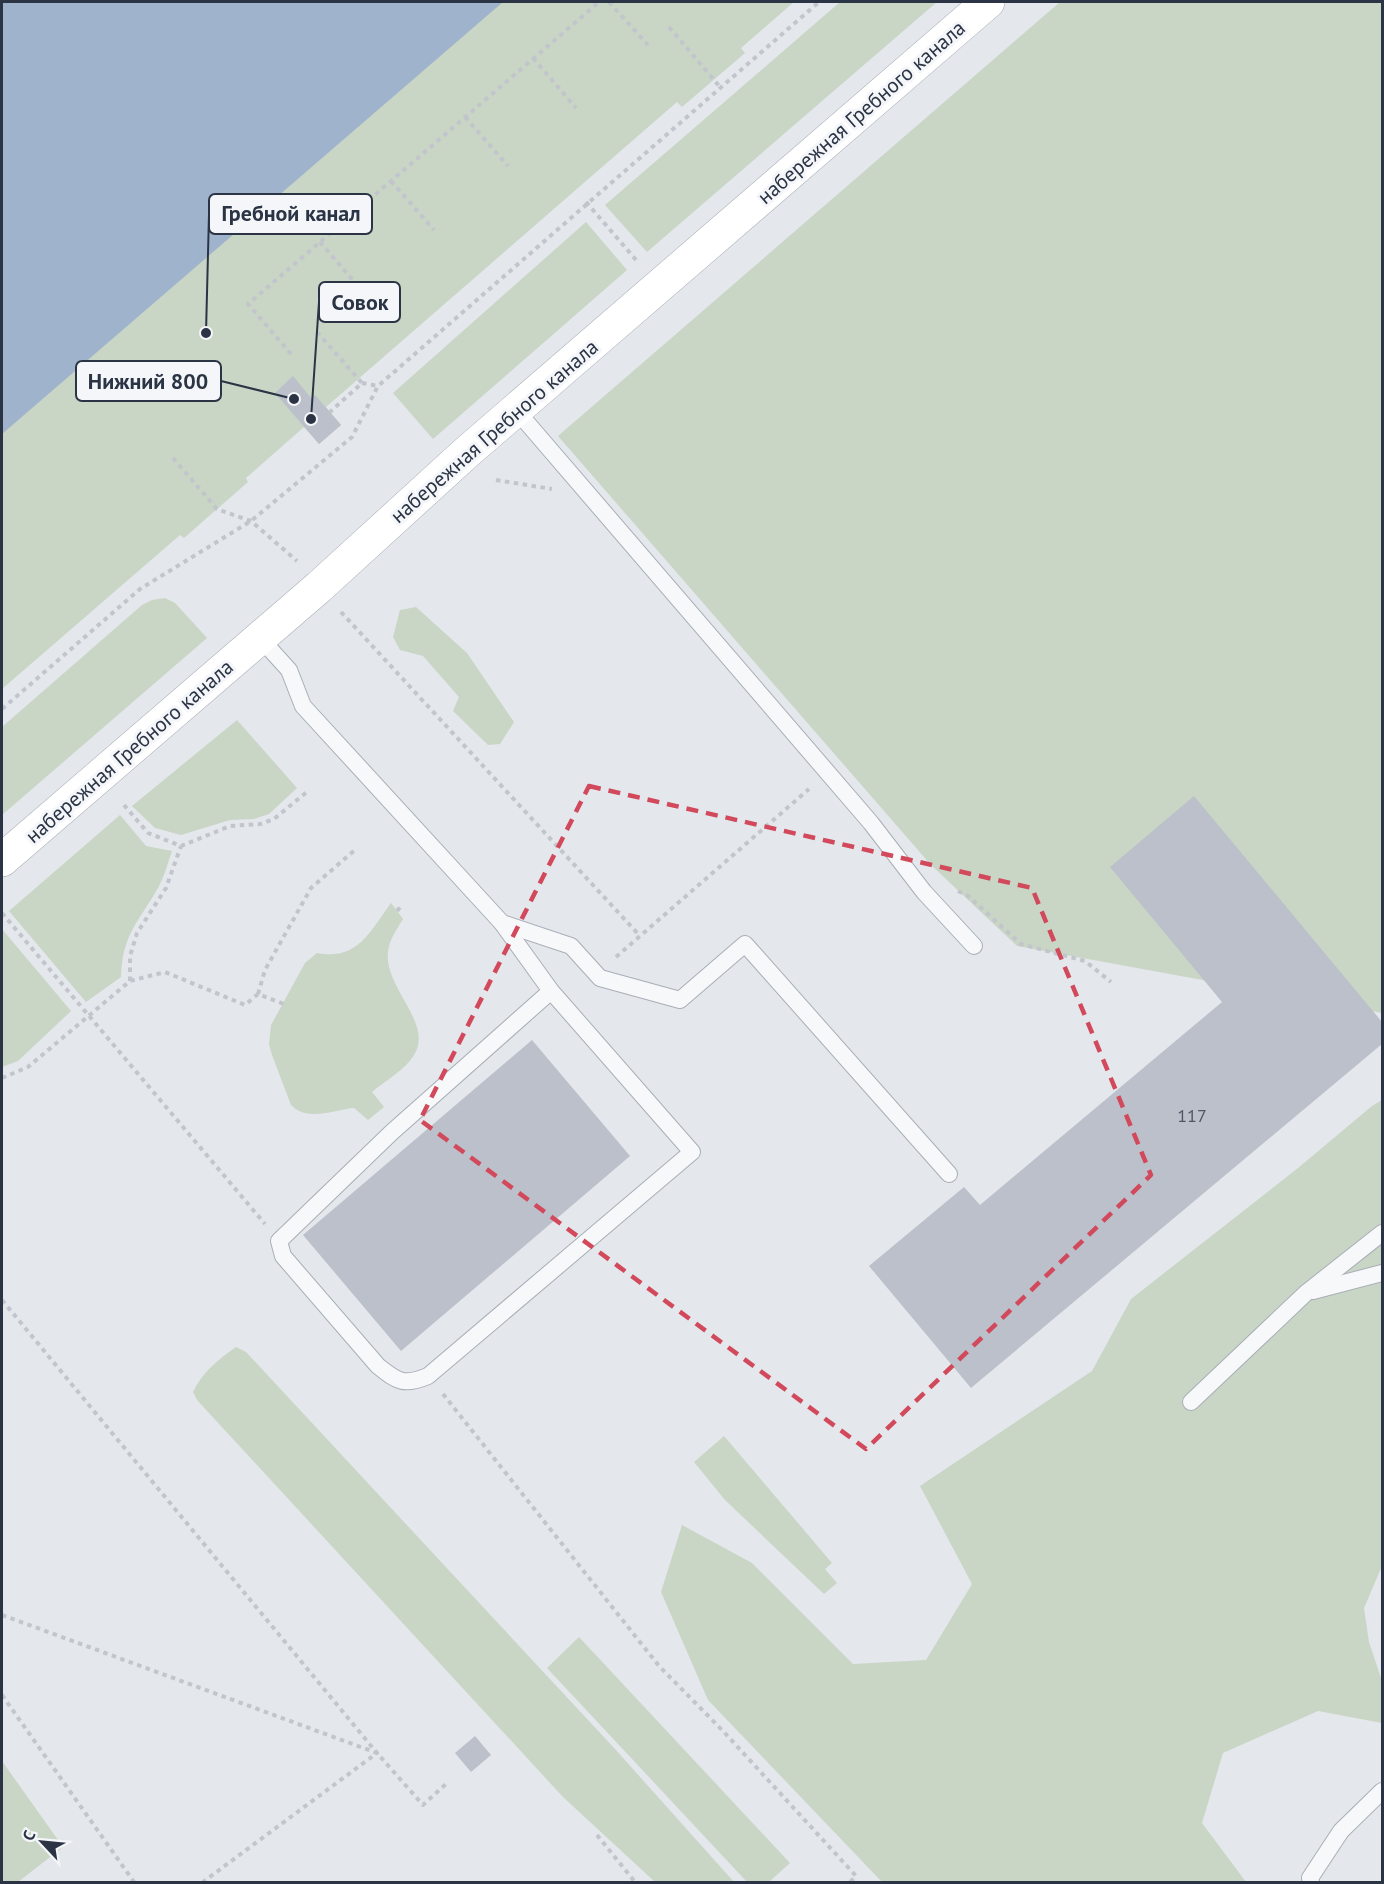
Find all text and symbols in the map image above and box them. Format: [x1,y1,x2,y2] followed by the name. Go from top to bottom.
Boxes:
[751,14,971,210] street label: набережная Гребного канала
[209,194,372,234] callout: Гребной канал
[221,199,361,227] text: Гребной канал
[319,282,400,322] callout: Совок
[331,288,389,316] text: Совок
[384,333,604,529] street label: набережная Гребного канала
[76,361,221,401] callout: Нижний 800
[88,367,208,395] text: Нижний 800
[19,653,239,849] street label: набережная Гребного канала
[1177,1104,1207,1127] house number: 117
[12,1812,72,1872] north arrow
[18,1827,39,1844] text: С

